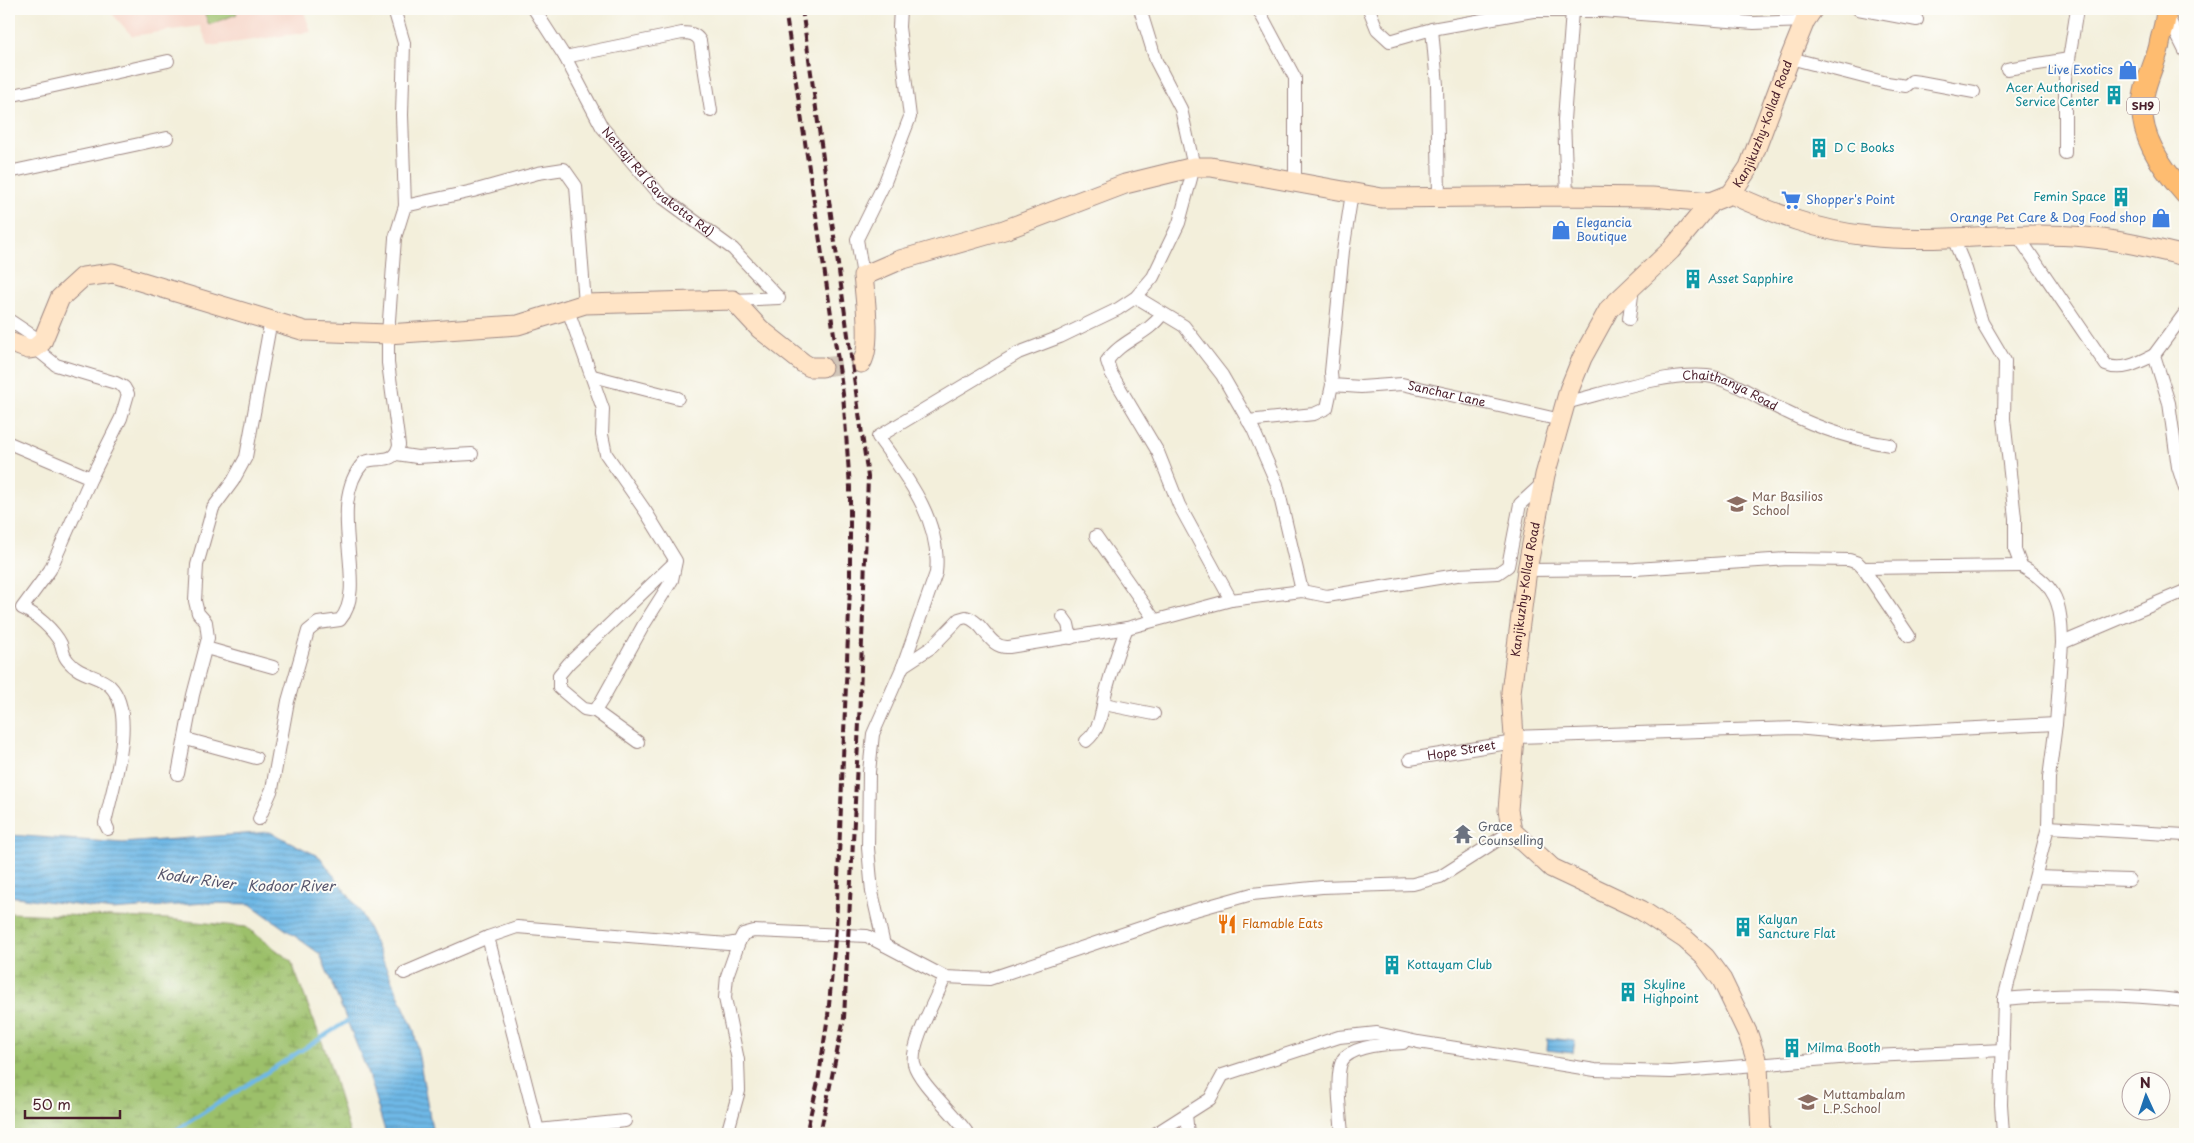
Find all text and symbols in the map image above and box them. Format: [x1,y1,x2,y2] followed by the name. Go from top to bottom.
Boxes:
[1728,58,1796,191] street label: Kanjikuzhy-Kollad Road
[2117,59,2139,81] shop icon: Live Exotics
[2047,60,2113,78] place label: Live Exotics
[2006,78,2099,110] place label: Acer Authorised Service Center
[2103,84,2125,106] building icon: Acer Authorised Service Center
[2127,98,2159,114] road number: SH9
[598,123,718,240] street label: Nethaji Rd (Savakotta Rd)
[1808,137,1830,159] building icon: D C Books
[1834,138,1895,156] place label: D C Books
[2110,186,2132,208] building icon: Femin Space
[2033,187,2106,205] place label: Femin Space
[1780,189,1802,211] supermarket icon: Shopper's Point
[1806,190,1895,208] place label: Shopper's Point
[2150,207,2172,229] shop icon: Orange Pet Care & Dog Food shop
[1950,208,2146,226] place label: Orange Pet Care & Dog Food shop
[1576,213,1633,245] place label: Elegancia Boutique
[1550,219,1572,241] shop icon: Elegancia Boutique
[1682,268,1704,290] building icon: Asset Sapphire
[1708,269,1793,287] place label: Asset Sapphire
[1682,365,1781,414] street label: Chaithanya Road
[1406,376,1488,411] street label: Sanchar Lane
[1752,487,1824,519] place label: Mar Basilios School
[1726,493,1748,515] school or university icon: Mar Basilios School
[1506,520,1544,658] street label: Kanjikuzhy-Kollad Road
[1426,735,1497,764] street label: Hope Street
[1478,817,1544,849] place label: Grace Counselling
[1452,823,1474,845] temple icon: Grace Counselling
[156,863,238,895] water label: Kodur River
[247,875,336,896] water label: Kodoor River
[1758,910,1836,942] place label: Kalyan Sancture Flat
[1216,913,1238,935] restaurant icon: Flamable Eats
[1242,914,1324,932] place label: Flamable Eats
[1732,916,1754,938] building icon: Kalyan Sancture Flat
[1381,954,1403,976] building icon: Kottayam Club
[1407,955,1492,973] place label: Kottayam Club
[1643,975,1699,1007] place label: Skyline Highpoint
[1617,981,1639,1003] building icon: Skyline Highpoint
[1781,1037,1803,1059] building icon: Milma Booth
[1807,1038,1881,1056] place label: Milma Booth
[2122,1070,2172,1120] north arrow
[2139,1072,2151,1093] text: N
[1823,1085,1906,1117] place label: Muttambalam L.P.School
[25,1088,120,1120] scale bar
[1797,1091,1819,1113] school or university icon: Muttambalam L.P.School
[32,1092,71,1115] text: 50 m

